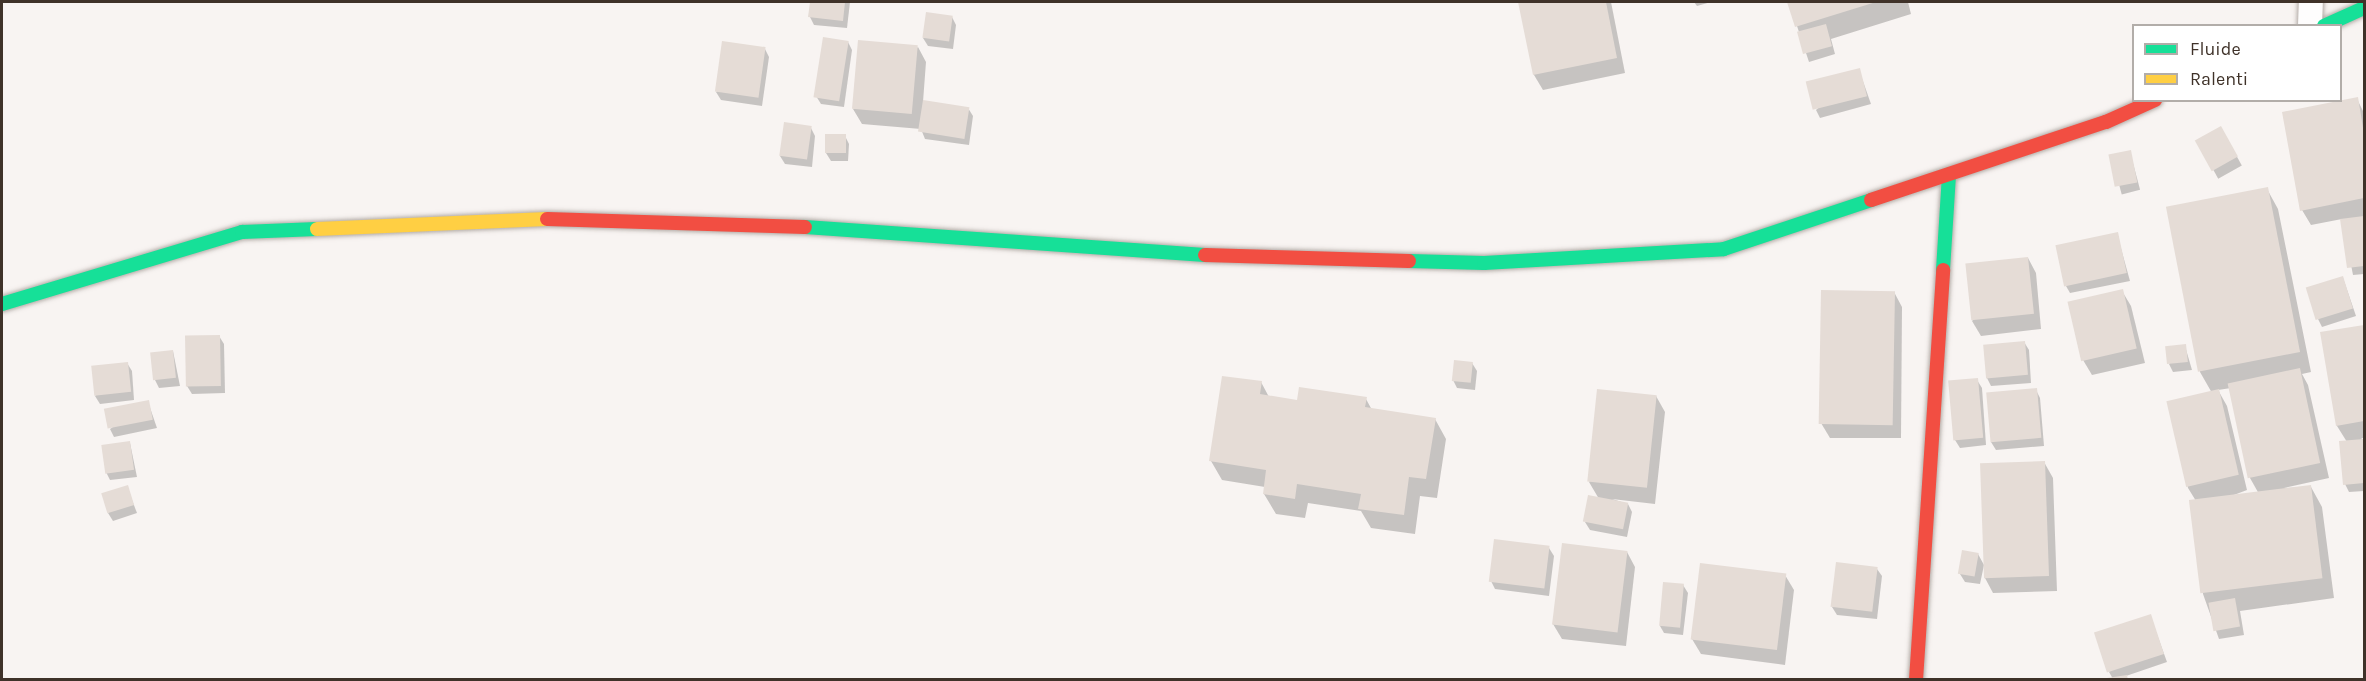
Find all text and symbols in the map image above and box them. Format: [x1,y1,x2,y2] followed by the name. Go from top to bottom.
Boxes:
[2132,24,2342,102] legend
[2190,38,2241,60] text: Fluide
[2190,68,2248,90] text: Ralenti

